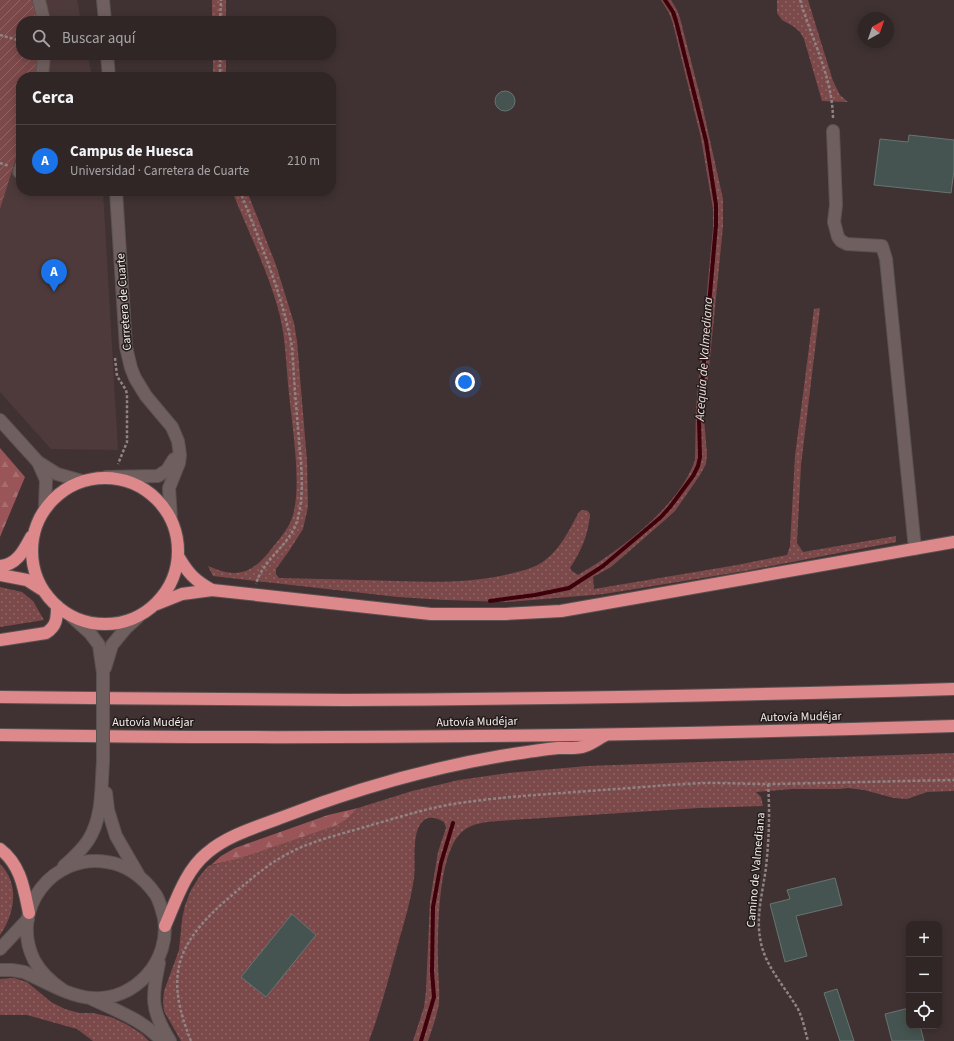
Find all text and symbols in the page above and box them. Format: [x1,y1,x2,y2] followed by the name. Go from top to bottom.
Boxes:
[858,12,894,48] north arrow
[16,16,336,60] search box
[30,27,52,49] icon: search
[62,28,135,49] text: Buscar aquí
[32,86,74,110] text: Cerca
[70,141,193,162] text: Campus de Huesca
[41,152,49,170] text: A
[287,152,320,170] text: 210 m
[70,162,249,180] text: Universidad · Carretera de Cuarte
[112,253,136,351] street label: Carretera de Cuarte
[41,259,67,292] pin: A
[691,296,717,423] water label: Acequia de Valmediana
[455,372,475,392] your location
[760,708,843,726] street label: Autovía Mudéjar
[436,713,519,731] street label: Autovía Mudéjar
[112,714,195,731] street label: Autovía Mudéjar
[742,812,770,928] street label: Camino de Valmediana
[906,921,942,1029] map controls
[906,921,942,957] button: +
[906,957,942,993] button: −
[906,993,942,1029] button: locate

